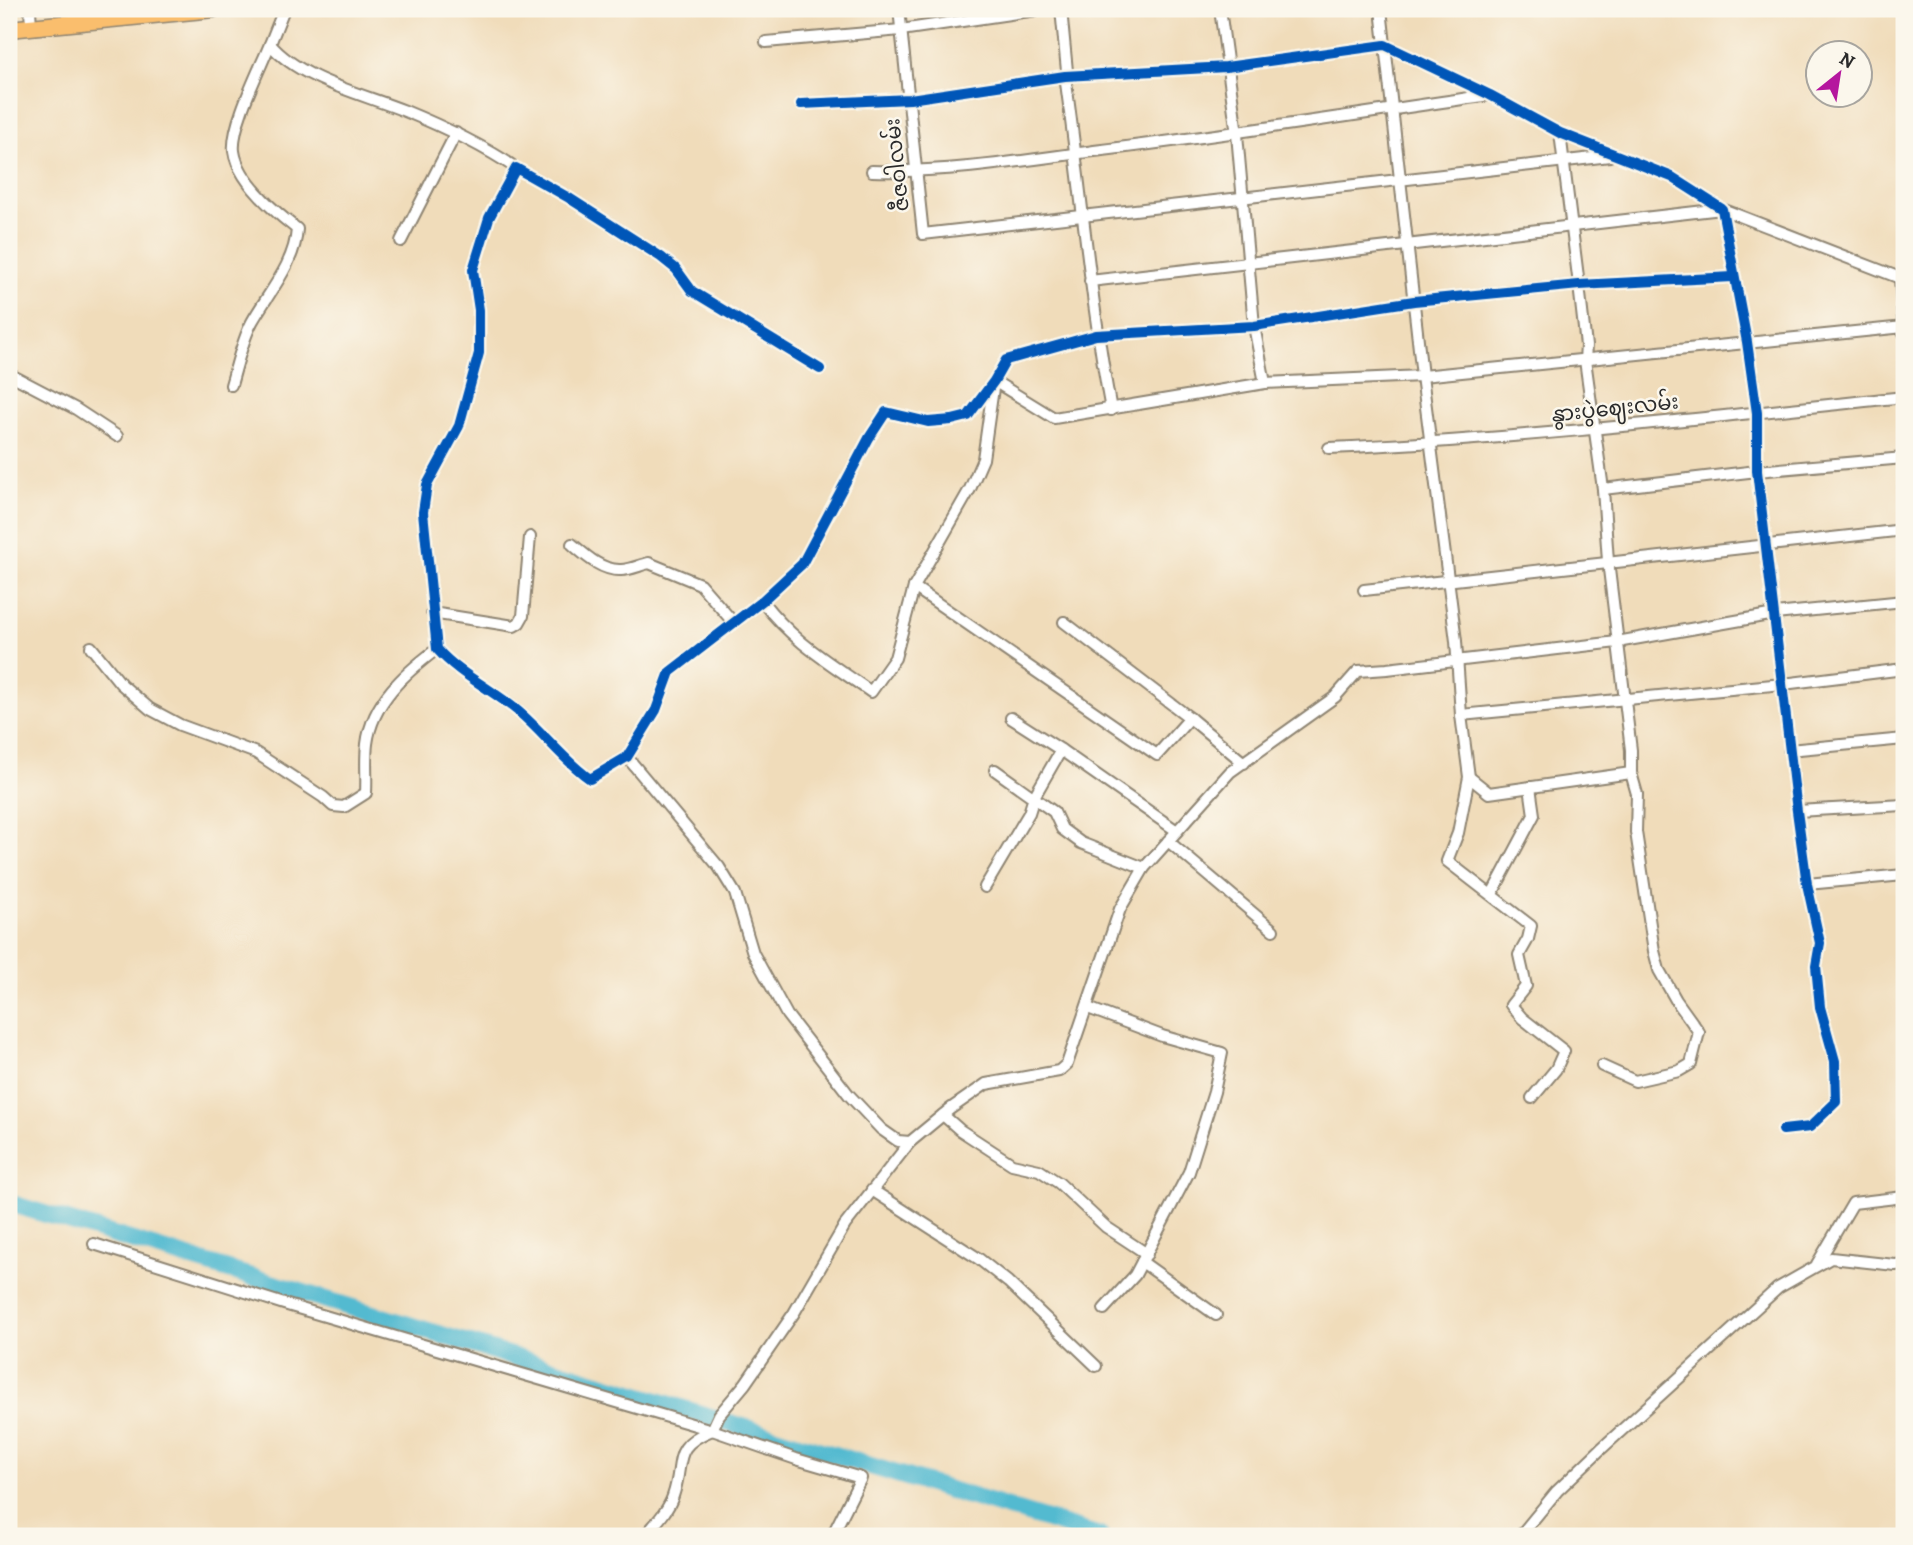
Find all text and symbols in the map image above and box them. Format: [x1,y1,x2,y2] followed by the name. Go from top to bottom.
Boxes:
[1804,38,1874,108] north arrow
[1835,45,1860,75] text: N
[876,117,916,213] street label: ဇီဇဝါလမ်း
[1550,385,1680,432] street label: နွားပွဲဈေးလမ်း

